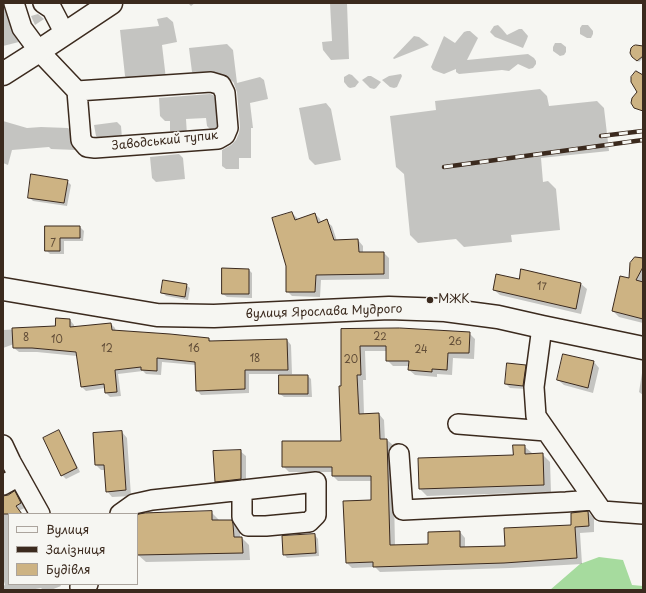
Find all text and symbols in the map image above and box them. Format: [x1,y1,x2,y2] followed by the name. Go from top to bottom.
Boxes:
[111,128,219,154] street label: Заводський тупик
[50,238,56,250] house number: 7
[537,281,547,293] house number: 17
[438,293,470,307] place label: МЖК
[425,295,435,305] marker: МЖК
[245,302,403,322] street label: вулиця Ярослава Мудрого
[373,331,387,343] house number: 22
[23,332,29,344] house number: 8
[51,334,63,346] house number: 10
[448,336,462,348] house number: 26
[101,343,113,355] house number: 12
[188,343,200,355] house number: 16
[414,344,428,356] house number: 24
[250,353,260,365] house number: 18
[344,354,358,366] house number: 20
[8,513,138,585] legend
[46,520,89,538] text: Вулиця
[46,540,105,558] text: Залізниця
[46,560,91,578] text: Будівля

